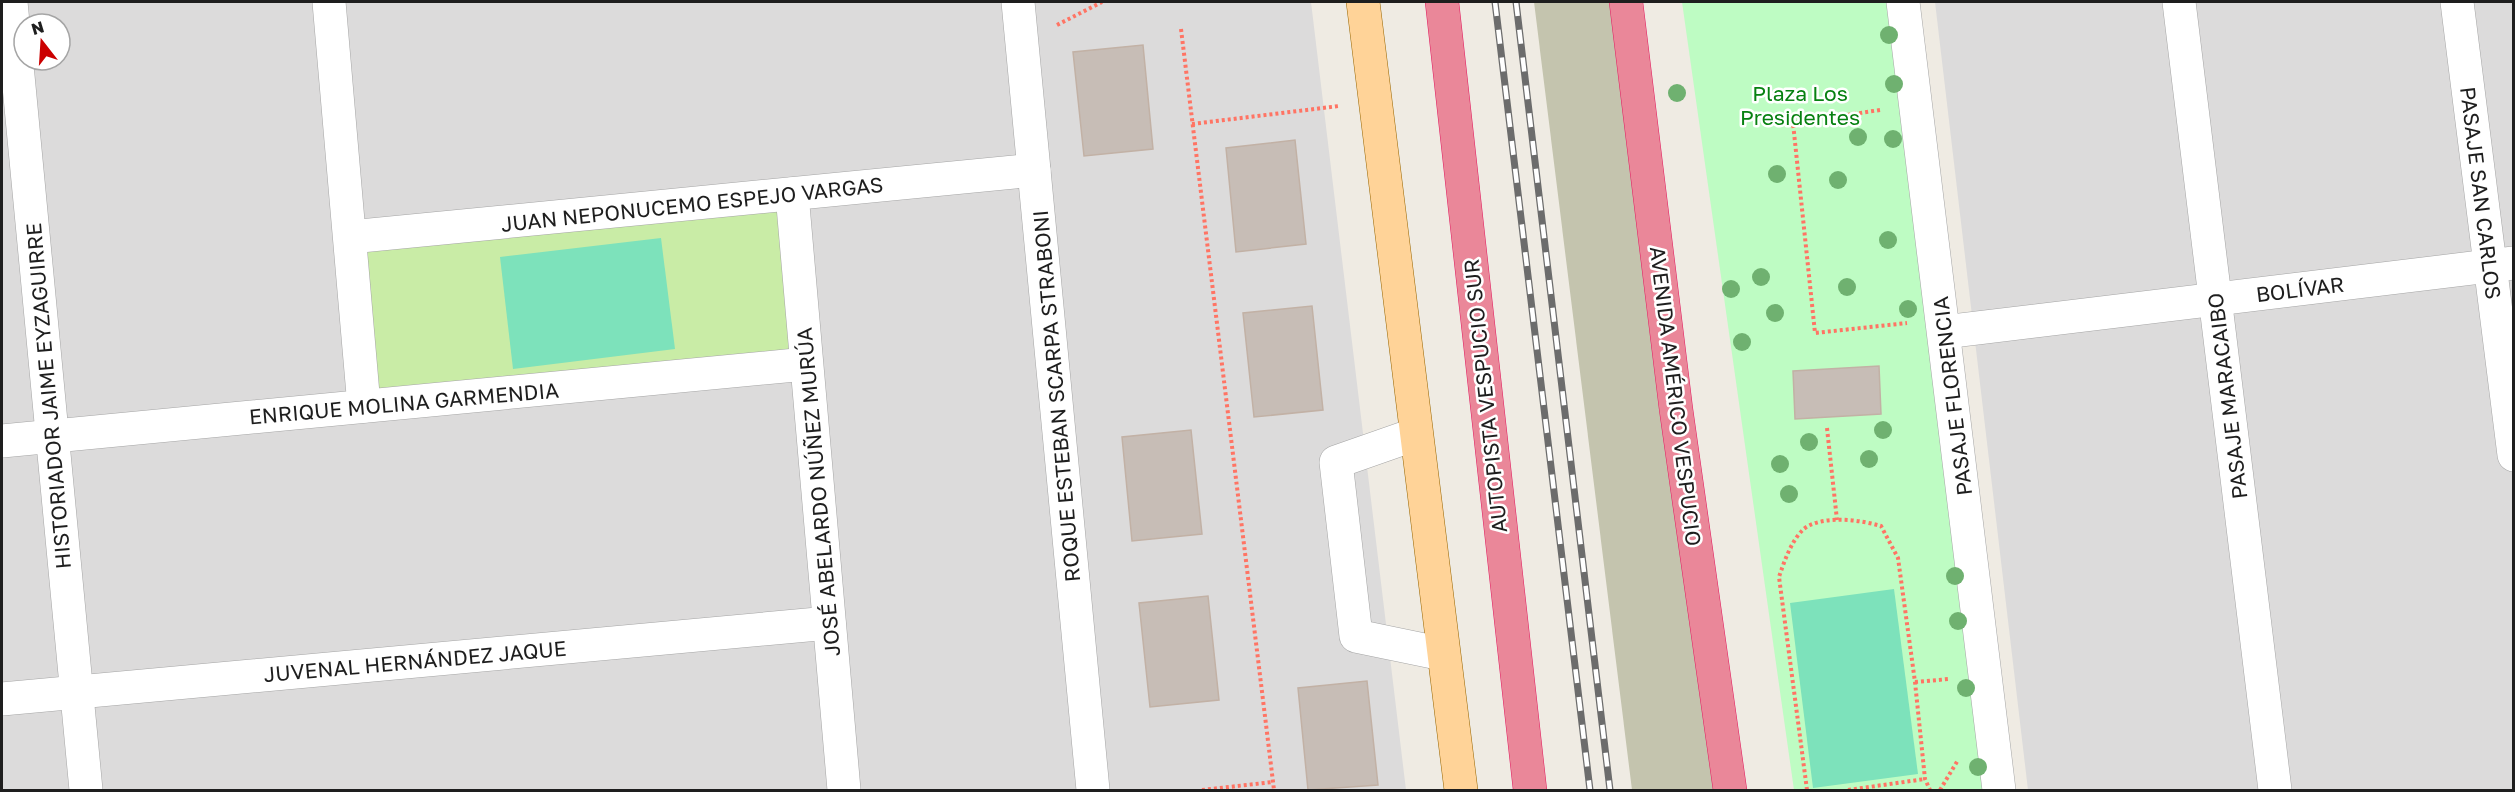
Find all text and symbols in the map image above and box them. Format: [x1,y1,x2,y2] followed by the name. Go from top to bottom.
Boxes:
[12,12,72,72] north arrow
[29,16,46,39] text: N
[1740,80,1860,130] park label: Plaza Los Presidentes
[2455,85,2507,301] street label: PASAJE SAN CARLOS
[499,171,885,237] street label: JUAN NEPONUCEMO ESPEJO VARGAS
[1027,209,1085,583] street label: ROQUE ESTEBAN SCARPA STRABONI
[20,222,76,570] street label: HISTORIADOR JAIME EYZAGUIRRE
[1645,245,1707,547] street label: AVENIDA AMÉRICO VESPUCIO
[1458,258,1512,534] street label: AUTOPISTA VESPUCIO SUR
[2254,271,2346,307] street label: BOLÍVAR
[2201,292,2253,500] street label: PASAJE MARACAIBO
[1927,295,1977,497] street label: PASAJE FLORENCIA
[791,326,845,658] street label: JOSÉ ABELARDO NÚÑEZ MURÚA
[248,376,560,430] street label: ENRIQUE MOLINA GARMENDIA
[263,635,567,687] street label: JUVENAL HERNÁNDEZ JAQUE

